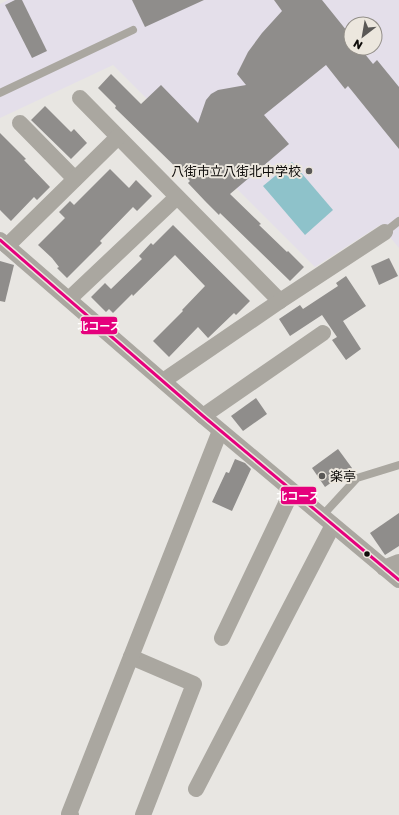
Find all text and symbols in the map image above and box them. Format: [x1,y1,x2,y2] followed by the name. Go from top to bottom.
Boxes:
[343,16,383,56] north arrow
[351,37,365,53] text: N
[171,163,301,179] place label: 八街市立八街北中学校
[304,166,314,176] marker: 八街市立八街北中学校
[80,316,118,335] line badge: 北コース
[77,319,121,332] text: 北コース
[330,468,356,484] place label: 楽亭
[317,471,327,481] marker: 楽亭
[280,486,317,505] line badge: 北コース
[276,489,320,502] text: 北コース
[362,549,372,559] unlabelled marker

